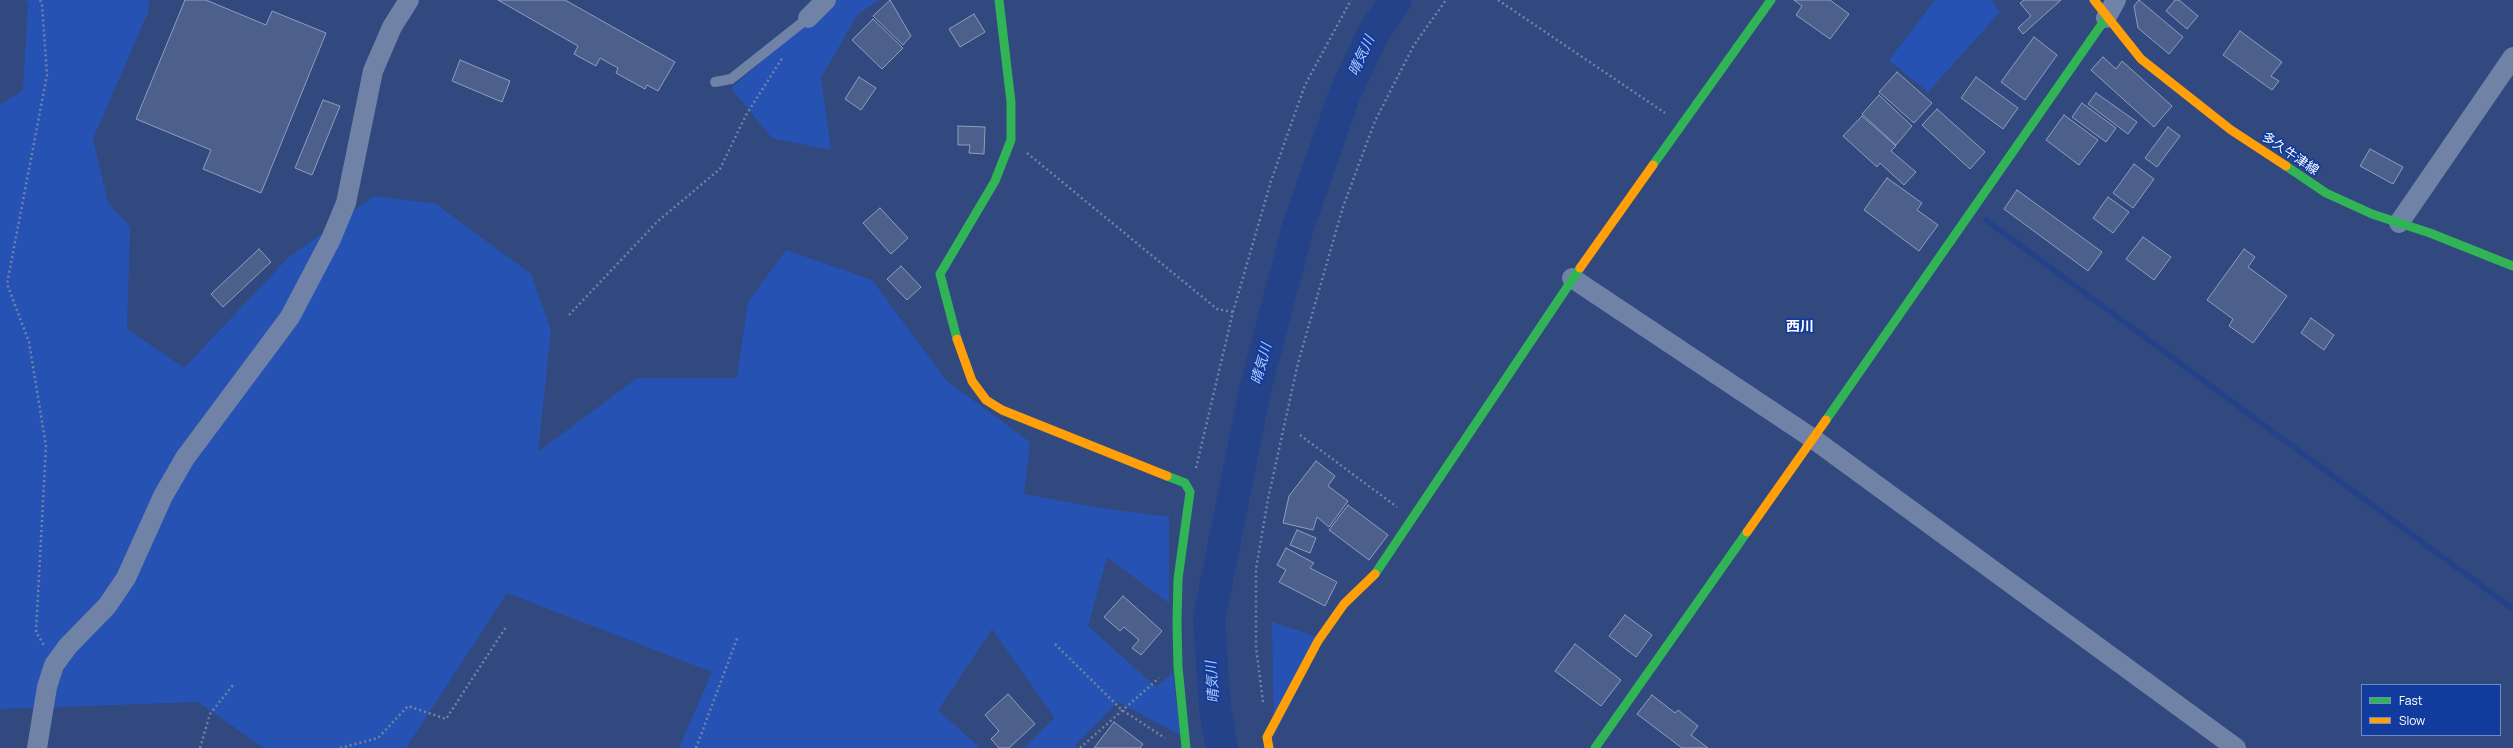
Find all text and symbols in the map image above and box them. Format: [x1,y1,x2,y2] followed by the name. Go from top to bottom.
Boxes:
[1346,33,1378,79] water label: 晴気川
[2259,129,2321,179] street label: 多久牛津線
[1786,319,1814,335] district label: 西川
[1248,342,1276,386] water label: 晴気川
[1203,660,1223,704] water label: 晴気川
[2361,684,2501,736] legend
[2399,692,2423,709] text: Fast
[2399,712,2425,729] text: Slow

